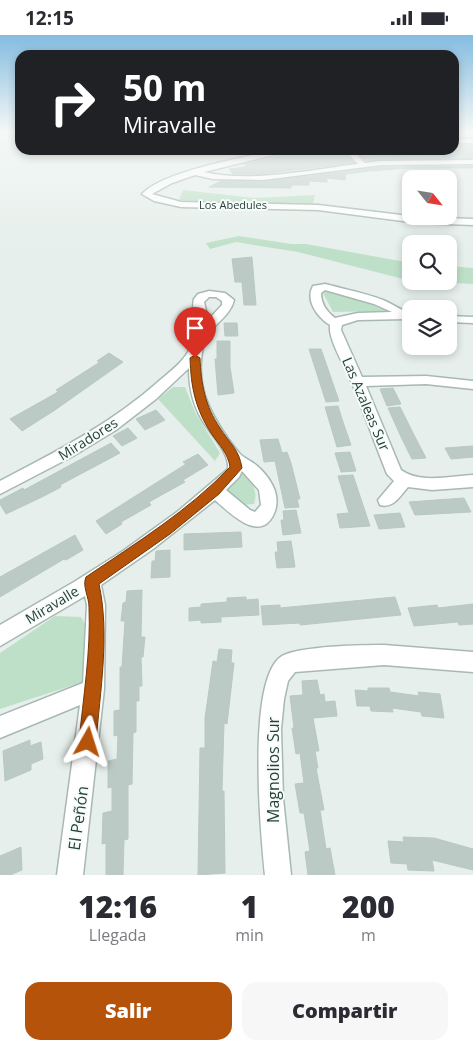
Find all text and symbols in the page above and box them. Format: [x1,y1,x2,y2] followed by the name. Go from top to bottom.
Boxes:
[25,5,74,31] text: 12:15
[123,64,206,111] text: 50 m
[40,70,105,135] icon: right
[123,109,216,139] text: Miravalle
[402,170,458,225] north arrow
[402,170,457,355] map controls
[199,197,267,212] street label: Los Abedules
[402,235,457,290] button: search
[402,300,457,355] button: layers
[174,307,216,358] pin
[181,314,209,342] icon: arrive
[338,354,395,454] street label: Las Azaleas Sur
[54,413,121,464] street label: Miradores
[21,581,82,628] street label: Miravalle
[61,715,113,767] position arrow
[262,717,284,823] street label: Magnolios Sur
[63,784,93,852] street label: El Peñón
[78,886,157,927] text: 12:16
[241,886,258,927] text: 1
[342,886,395,927] text: 200
[89,924,146,946] text: Llegada
[235,924,264,946] text: min
[361,924,376,946] text: m
[25,982,232,1040] button: Salir
[242,982,448,1040] button: Compartir

